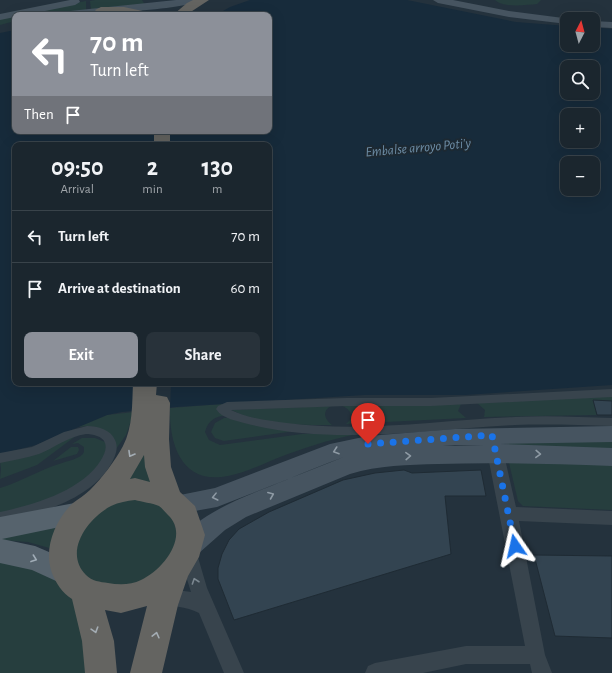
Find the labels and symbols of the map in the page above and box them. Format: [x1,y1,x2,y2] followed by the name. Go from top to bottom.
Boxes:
[560,12,600,52] north arrow
[365,136,472,160] water label: Embalse arroyo Poti'y
[351,403,385,444] pin
[333,446,340,455] one-way arrow
[128,450,135,457] one-way arrow
[535,450,541,459] one-way arrow
[405,452,411,460] one-way arrow
[211,492,218,500] one-way arrow
[267,492,274,500] one-way arrow
[494,525,536,567] position arrow
[31,554,38,562] one-way arrow
[191,577,200,584] one-way arrow
[90,626,99,633] one-way arrow
[151,632,159,638] one-way arrow

